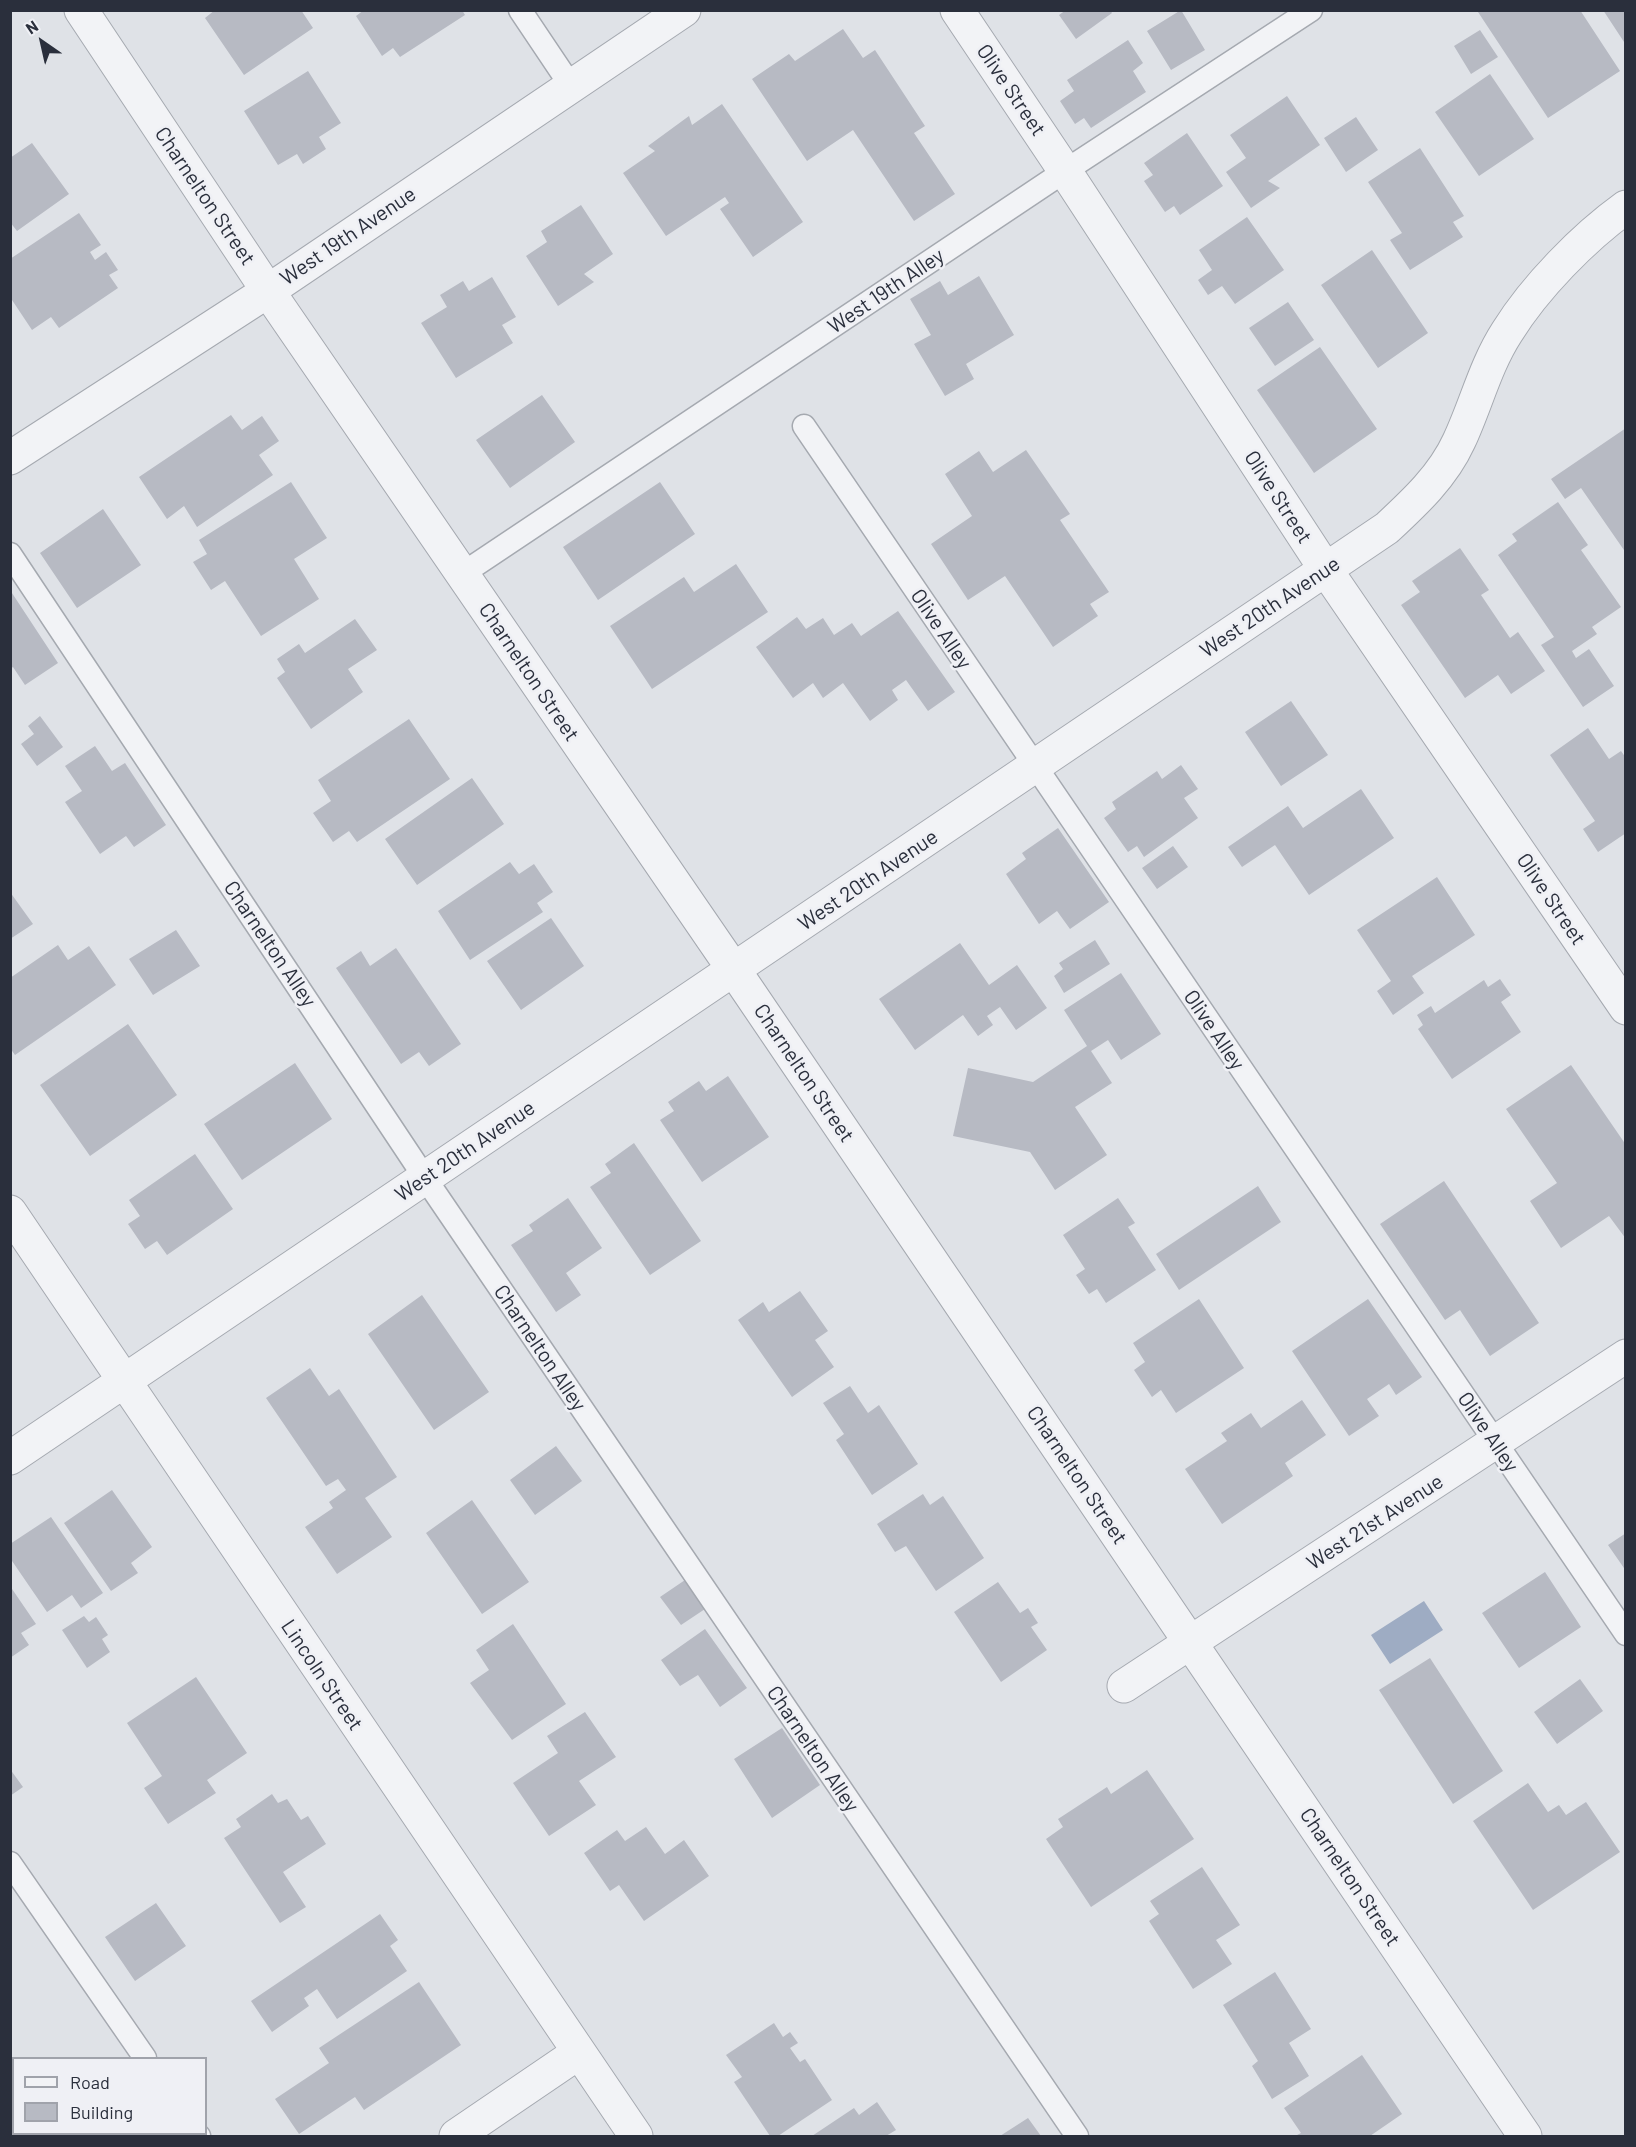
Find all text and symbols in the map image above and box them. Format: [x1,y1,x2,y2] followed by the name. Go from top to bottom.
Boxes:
[12,12,72,72] north arrow
[22,16,41,38] text: N
[971,39,1051,141] street label: Olive Street
[149,122,261,270] street label: Charnelton Street
[275,181,421,291] street label: West 19th Avenue
[823,243,949,339] street label: West 19th Alley
[1239,446,1317,548] street label: Olive Street
[1195,551,1345,663] street label: West 20th Avenue
[905,584,977,674] street label: Olive Alley
[473,598,585,746] street label: Charnelton Street
[793,824,943,936] street label: West 20th Avenue
[1511,848,1591,950] street label: Olive Street
[218,876,322,1012] street label: Charnelton Alley
[1178,985,1250,1075] street label: Olive Alley
[748,999,860,1147] street label: Charnelton Street
[390,1095,540,1207] street label: West 20th Avenue
[488,1280,592,1416] street label: Charnelton Alley
[1452,1387,1524,1477] street label: Olive Alley
[1021,1401,1133,1549] street label: Charnelton Street
[1302,1469,1448,1575] street label: West 21st Avenue
[276,1615,368,1735] street label: Lincoln Street
[761,1681,865,1817] street label: Charnelton Alley
[1294,1803,1406,1951] street label: Charnelton Street
[12,2057,207,2135] legend
[70,2071,110,2093] text: Road
[70,2101,133,2123] text: Building

